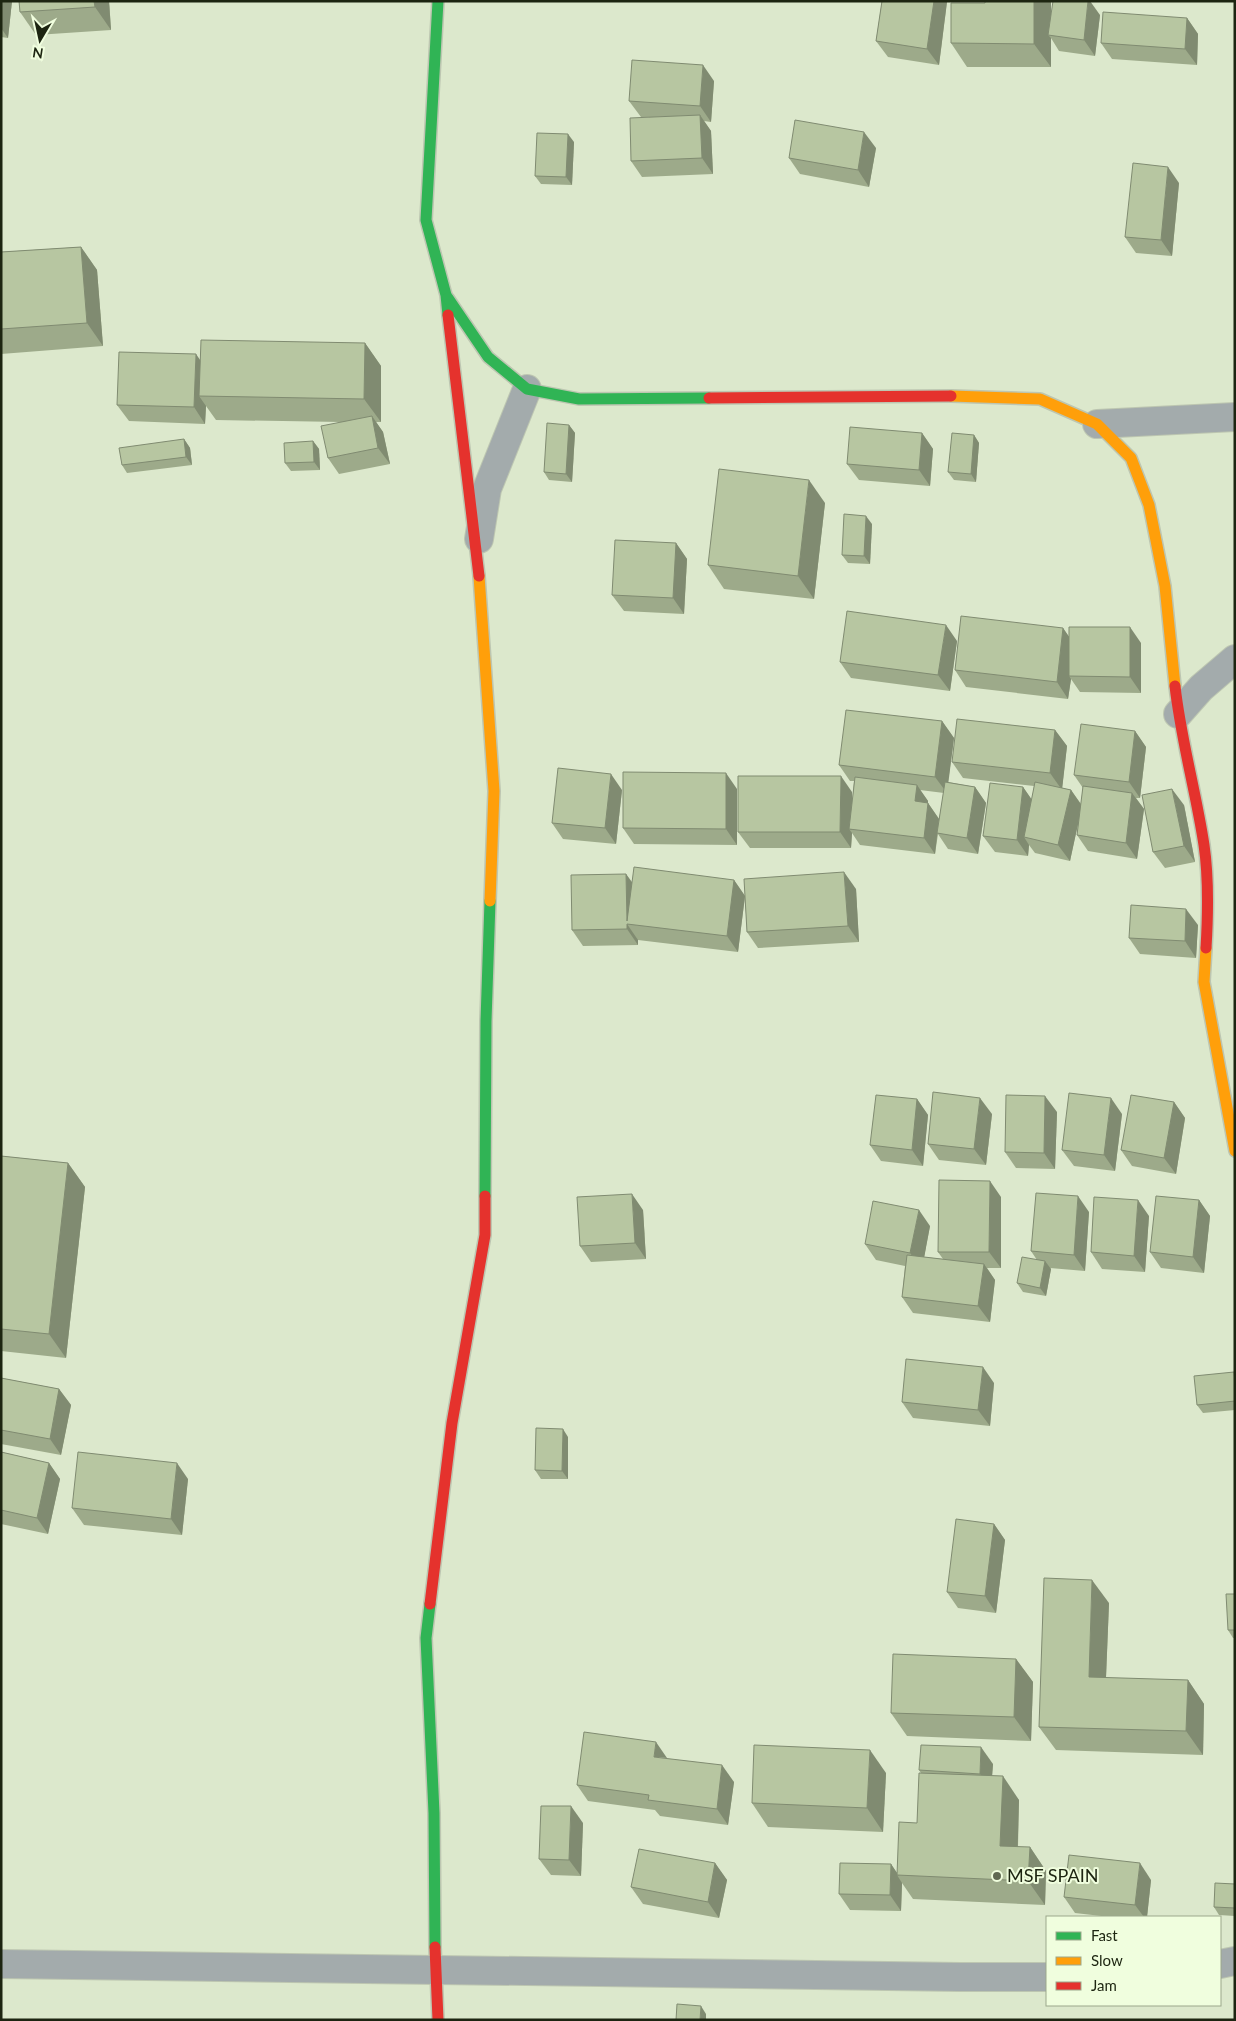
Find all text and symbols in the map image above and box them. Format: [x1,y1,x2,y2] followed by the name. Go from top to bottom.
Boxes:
[15,15,65,65] north arrow
[31,44,45,63] text: N
[1007,1864,1099,1886] place label: MSF SPAIN
[991,1870,1003,1882] marker: MSF SPAIN
[1046,1916,1221,2006] legend
[1091,1926,1118,1944] text: Fast
[1091,1951,1123,1969] text: Slow
[1091,1976,1117,1994] text: Jam

